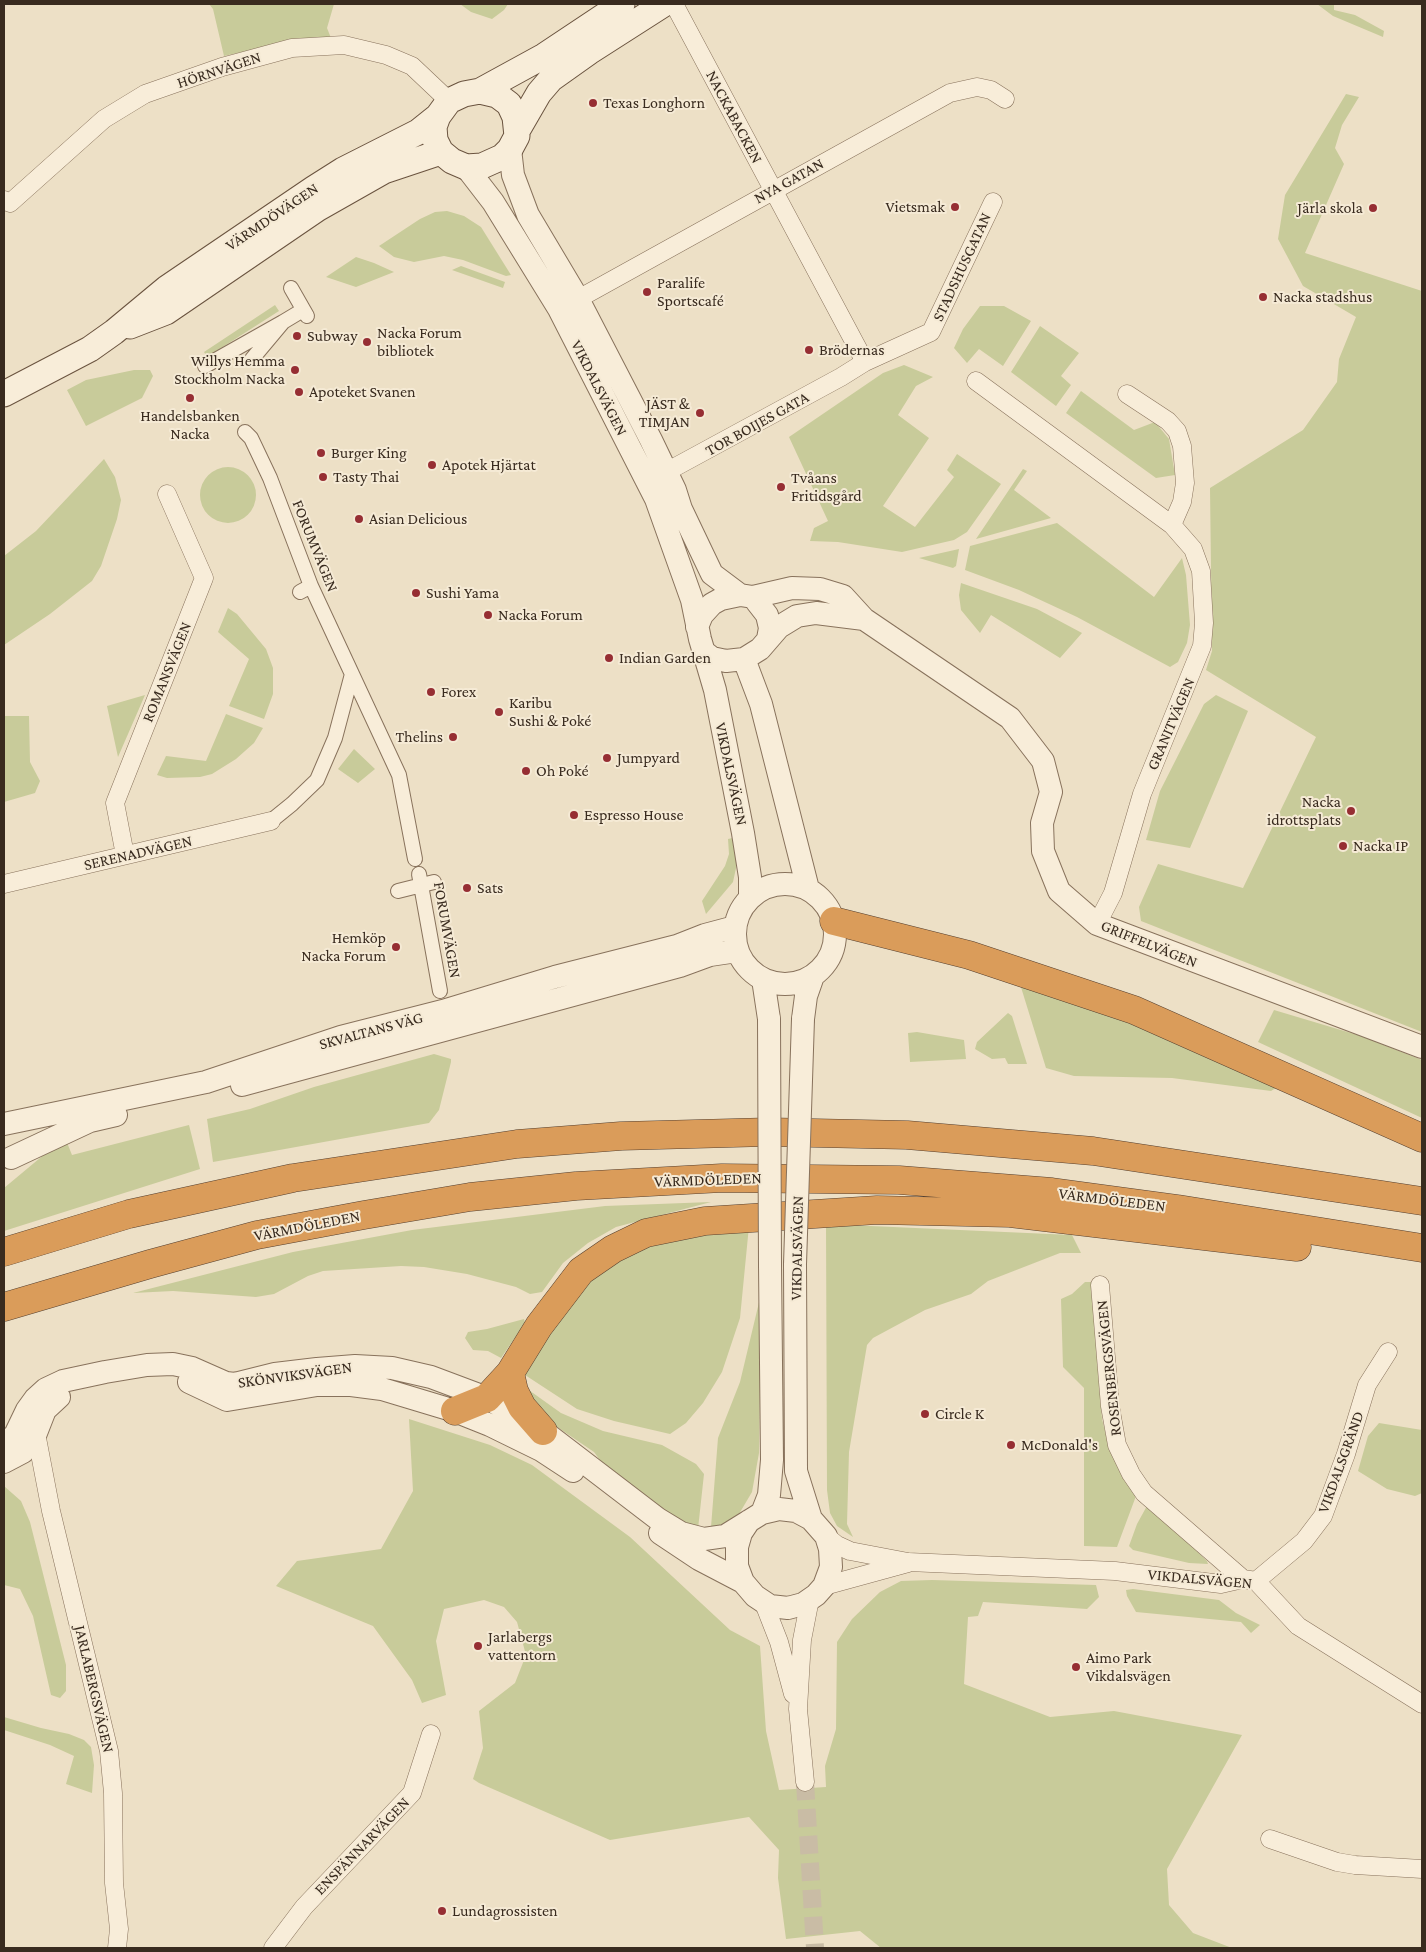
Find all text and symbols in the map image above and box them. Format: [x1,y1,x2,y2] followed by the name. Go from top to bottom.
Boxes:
[174,47,264,93] street label: HÖRNVÄGEN
[701,67,767,167] street label: NACKABACKEN
[603,93,705,113] place label: Texas Longhorn
[587,97,599,109] marker: Texas Longhorn
[751,154,827,208] street label: NYA GATAN
[222,179,322,255] street label: VÄRMDÖVÄGEN
[886,197,945,217] place label: Vietsmak
[1297,198,1363,218] place label: Järla skola
[949,201,961,213] marker: Vietsmak
[1367,202,1379,214] marker: Järla skola
[928,210,996,324] street label: STADSHUSGATAN
[657,273,724,311] place label: Paralife Sportscafé
[641,286,653,298] marker: Paralife Sportscafé
[1273,287,1372,307] place label: Nacka stadshus
[1257,291,1269,303] marker: Nacka stadshus
[377,323,462,361] place label: Nacka Forum bibliotek
[307,326,358,346] place label: Subway
[291,330,303,342] marker: Subway
[361,336,373,348] marker: Nacka Forum bibliotek
[567,337,631,439] street label: VIKDALSVÄGEN
[819,340,884,360] place label: Brödernas
[803,344,815,356] marker: Brödernas
[174,351,285,389] place label: Willys Hemma Stockholm Nacka
[289,364,301,376] marker: Willys Hemma Stockholm Nacka
[309,382,416,402] place label: Apoteket Svanen
[293,386,305,398] marker: Apoteket Svanen
[702,388,812,460] street label: TOR BOIJES GATA
[184,392,196,404] marker: Handelsbanken Nacka
[639,394,690,432] place label: JÄST & TIMJAN
[140,406,240,444] place label: Handelsbanken Nacka
[694,407,706,419] marker: JÄST & TIMJAN
[331,443,407,463] place label: Burger King
[315,447,327,459] marker: Burger King
[442,455,536,475] place label: Apotek Hjärtat
[426,459,438,471] marker: Apotek Hjärtat
[333,467,399,487] place label: Tasty Thai
[791,468,862,506] place label: Tvåans Fritidsgård
[317,471,329,483] marker: Tasty Thai
[775,481,787,493] marker: Tvåans Fritidsgård
[288,497,342,595] street label: FORUMVÄGEN
[369,509,467,529] place label: Asian Delicious
[353,513,365,525] marker: Asian Delicious
[426,583,499,603] place label: Sushi Yama
[410,587,422,599] marker: Sushi Yama
[498,605,583,625] place label: Nacka Forum
[482,609,494,621] marker: Nacka Forum
[138,619,196,725] street label: ROMANSVÄGEN
[619,648,711,668] place label: Indian Garden
[603,652,615,664] marker: Indian Garden
[1143,675,1199,773] street label: GRANITVÄGEN
[441,682,476,702] place label: Forex
[425,686,437,698] marker: Forex
[509,693,591,731] place label: Karibu Sushi & Poké
[493,706,505,718] marker: Karibu Sushi & Poké
[711,721,751,827] street label: VIKDALSVÄGEN
[395,727,443,747] place label: Thelins
[447,731,459,743] marker: Thelins
[617,748,680,768] place label: Jumpyard
[601,752,613,764] marker: Jumpyard
[536,761,589,781] place label: Oh Poké
[520,765,532,777] marker: Oh Poké
[1267,792,1341,830] place label: Nacka idrottsplats
[584,805,683,825] place label: Espresso House
[1345,805,1357,817] marker: Nacka idrottsplats
[568,809,580,821] marker: Espresso House
[82,831,194,875] street label: SERENADVÄGEN
[1353,836,1408,856] place label: Nacka IP
[1337,840,1349,852] marker: Nacka IP
[477,878,503,898] place label: Sats
[429,880,465,980] street label: FORUMVÄGEN
[461,882,473,894] marker: Sats
[1098,916,1200,972] street label: GRIFFELVÄGEN
[301,928,386,966] place label: Hemköp Nacka Forum
[390,941,402,953] marker: Hemköp Nacka Forum
[317,1008,425,1054] street label: SKVALTANS VÄG
[654,1169,762,1191] street label: VÄRMDÖLEDEN
[1057,1184,1167,1216] street label: VÄRMDÖLEDEN
[786,1195,808,1301] street label: VIKDALSVÄGEN
[252,1206,362,1246] street label: VÄRMDÖLEDEN
[1092,1299,1126,1437] street label: ROSENBERGSVÄGEN
[237,1357,353,1393] street label: SKÖNVIKSVÄGEN
[935,1404,984,1424] place label: Circle K
[919,1408,931,1420] marker: Circle K
[1314,1408,1368,1516] street label: VIKDALSGRÄND
[1021,1435,1098,1455] place label: McDonald's
[1005,1439,1017,1451] marker: McDonald's
[1147,1565,1253,1593] street label: VIKDALSVÄGEN
[70,1623,118,1755] street label: JARLABERGSVÄGEN
[488,1627,556,1665] place label: Jarlabergs vattentorn
[472,1640,484,1652] marker: Jarlabergs vattentorn
[1086,1648,1171,1686] place label: Aimo Park Vikdalsvägen
[1070,1661,1082,1673] marker: Aimo Park Vikdalsvägen
[310,1793,414,1899] street label: ENSPÄNNARVÄGEN
[452,1901,558,1921] place label: Lundagrossisten
[436,1905,448,1917] marker: Lundagrossisten

